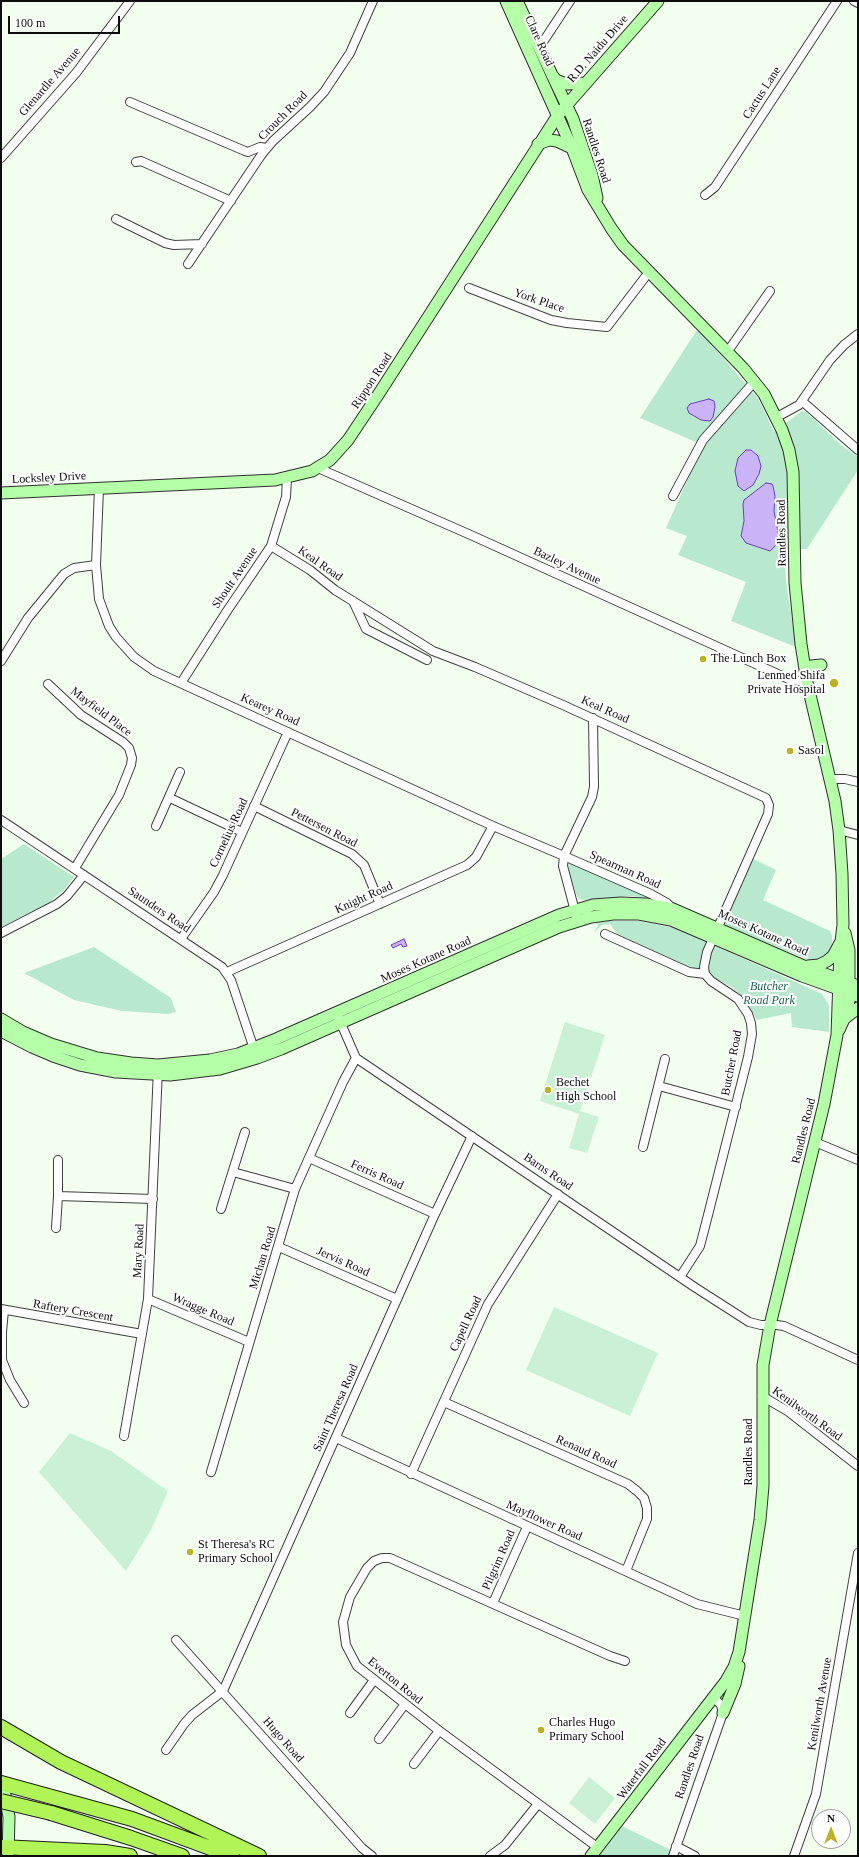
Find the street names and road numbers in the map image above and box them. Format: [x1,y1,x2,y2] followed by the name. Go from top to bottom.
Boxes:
[565,12,631,86] street label: R.D. Naidu Drive
[521,13,557,69] street label: Clare Road
[16,45,84,119] street label: Glenardle Avenue
[740,64,784,122] street label: Cactus Lane
[255,88,311,144] street label: Crouch Road
[579,117,613,185] street label: Randles Road
[512,286,566,316] street label: York Place
[349,350,395,412] street label: Rippon Road
[12,469,86,487] street label: Locksley Drive
[774,499,790,567] street label: Randles Road
[295,543,345,585] street label: Keal Road
[531,544,603,588] street label: Bazley Avenue
[209,545,261,611] street label: Shoult Avenue
[68,684,134,740] street label: Mayfield Place
[238,691,302,729] street label: Kearey Road
[579,693,631,727] street label: Keal Road
[207,796,251,870] street label: Cornelius Road
[289,805,359,851] street label: Pettersen Road
[587,848,663,892] street label: Spearman Road
[333,879,395,917] street label: Knight Road
[125,884,193,936] street label: Saunders Road
[716,907,810,959] street label: Moses Kotane Road
[379,934,473,986] street label: Moses Kotane Road
[719,1029,745,1097] street label: Butcher Road
[789,1097,819,1165] street label: Randles Road
[521,1150,575,1194] street label: Barns Road
[348,1157,406,1193] street label: Ferris Road
[130,1223,148,1279] street label: Mary Road
[247,1225,279,1291] street label: Michan Road
[314,1244,372,1280] street label: Jervis Road
[170,1291,236,1329] street label: Wragge Road
[447,1294,485,1354] street label: Capell Road
[32,1297,114,1325] street label: Raftery Crescent
[310,1362,362,1454] street label: Saint Theresa Road
[769,1384,845,1444] street label: Kenilworth Road
[742,1419,756,1485] street label: Randles Road
[553,1432,619,1472] street label: Renaud Road
[504,1498,584,1544] street label: Mayflower Road
[479,1528,519,1592] street label: Pilgrim Road
[365,1655,425,1707] street label: Everton Road
[805,1656,835,1752] street label: Kenilworth Avenue
[260,1715,306,1765] street label: Hugo Road
[672,1733,708,1801] street label: Randles Road
[614,1736,670,1802] street label: Waterfall Road

